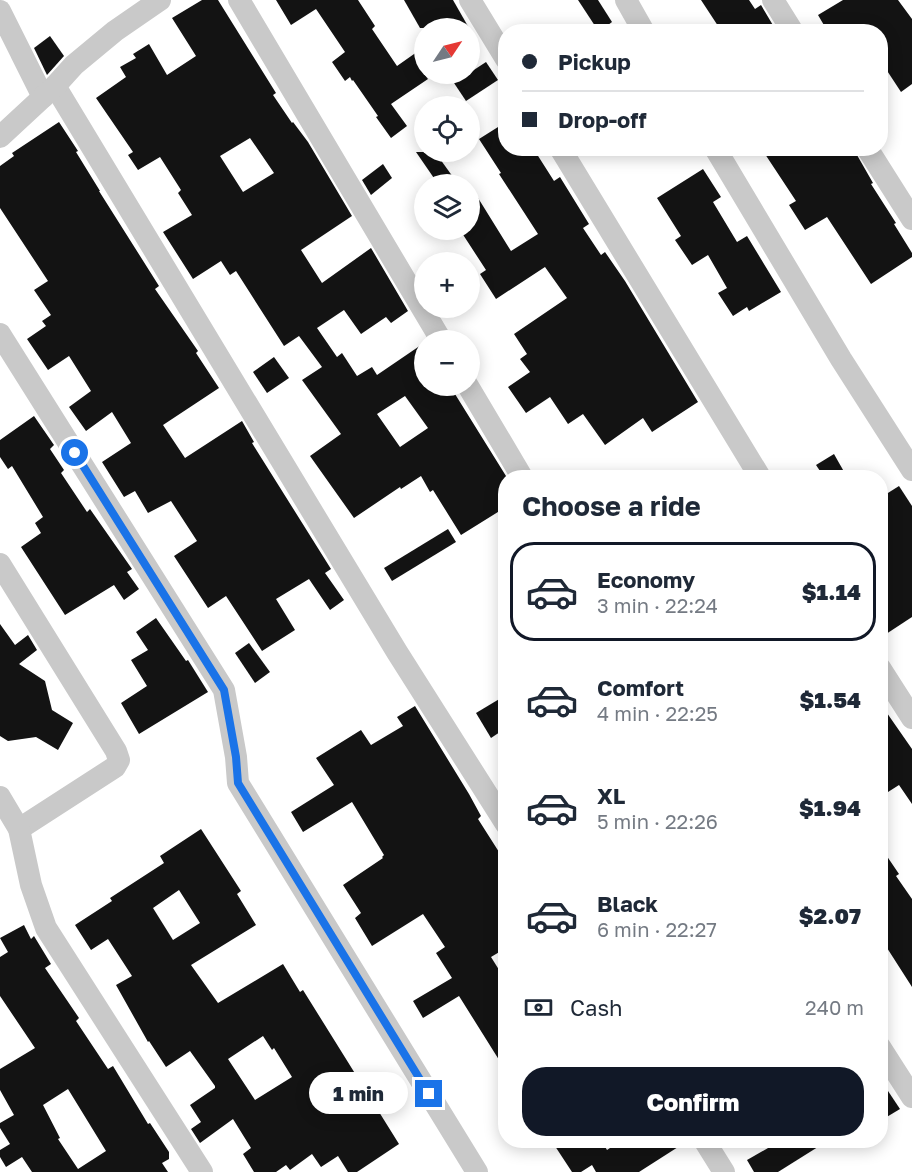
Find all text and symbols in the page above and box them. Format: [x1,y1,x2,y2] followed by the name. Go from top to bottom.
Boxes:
[414,18,480,84] north arrow
[414,18,480,396] map controls
[558,48,631,75] text: Pickup
[414,96,480,162] button: locate
[558,106,647,133] text: Drop-off
[414,174,480,240] button: layers
[414,252,480,318] button: +
[414,330,480,396] button: −
[61,439,88,466] route start
[522,490,701,522] text: Choose a ride
[525,565,579,619] icon: car
[597,566,695,593] text: Economy
[802,578,861,605] text: $1.14
[597,593,718,617] text: 3 min · 22:24
[525,673,579,727] icon: car
[597,674,684,701] text: Comfort
[800,686,861,713] text: $1.54
[597,701,718,725] text: 4 min · 22:25
[525,781,579,835] icon: car
[597,782,625,809] text: XL
[799,794,861,821] text: $1.94
[597,809,718,833] text: 5 min · 22:26
[525,889,579,943] icon: car
[597,890,658,917] text: Black
[799,902,861,929] text: $2.07
[597,917,717,941] text: 6 min · 22:27
[522,991,555,1024] icon: cash
[570,994,623,1021] text: Cash
[805,995,864,1019] text: 240 m
[522,1067,864,1136] button: Confirm
[309,1073,408,1115] callout: 1 min
[415,1080,442,1107] route end
[333,1081,384,1105] text: 1 min

